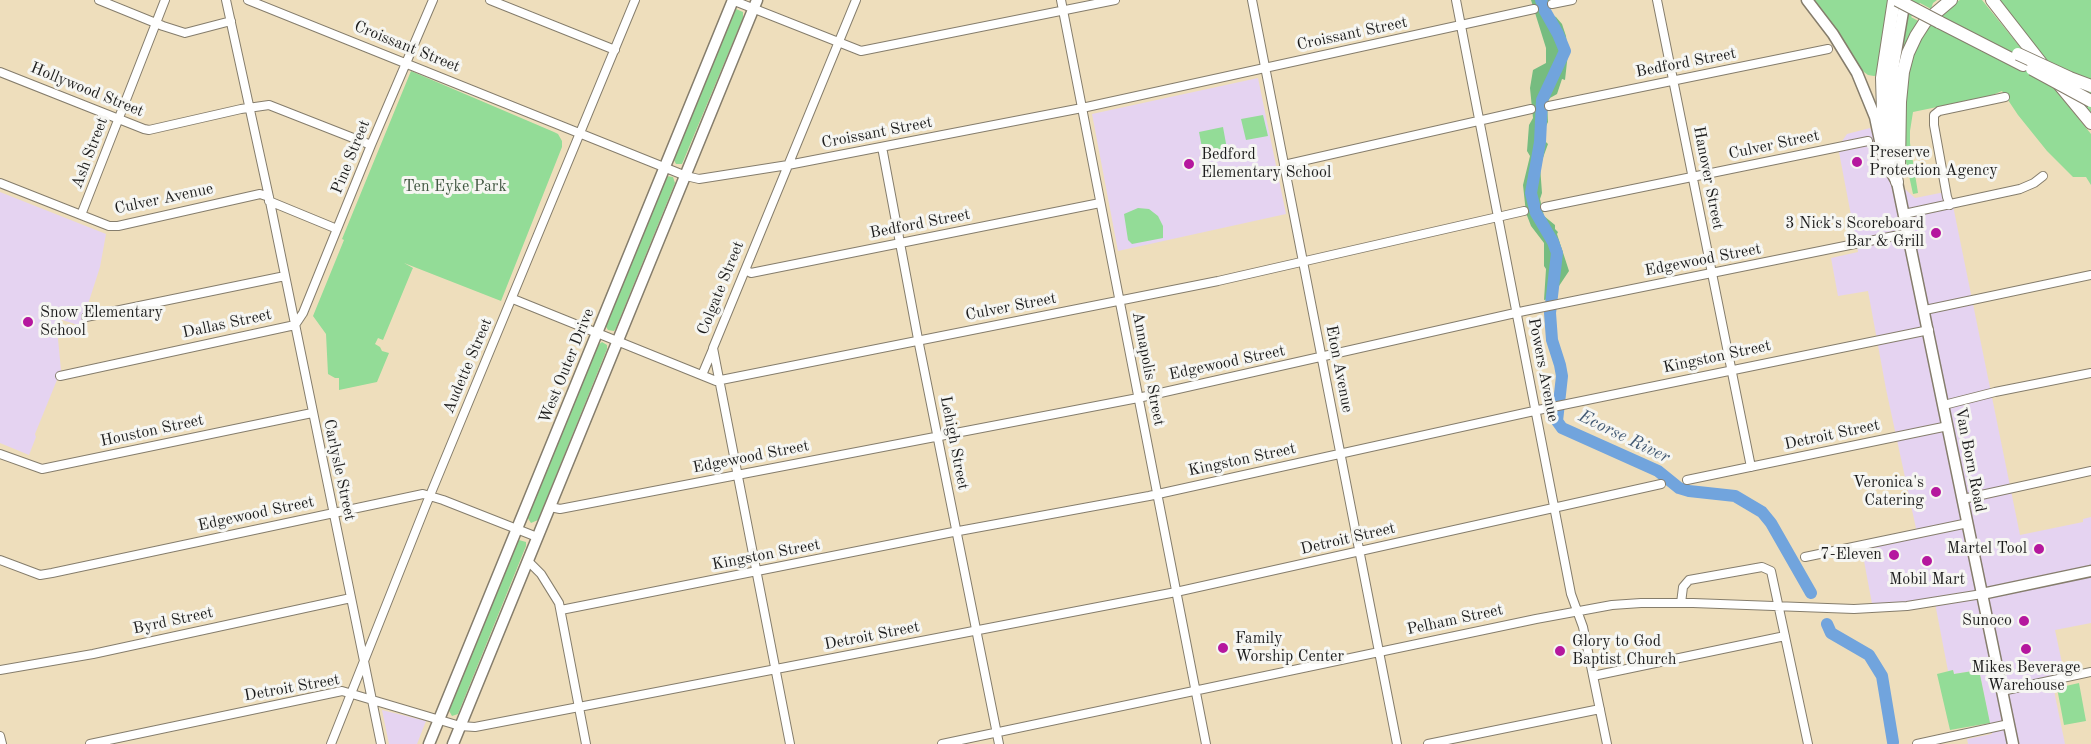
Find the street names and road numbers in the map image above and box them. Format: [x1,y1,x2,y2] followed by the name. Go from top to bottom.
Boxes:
[1295,13,1409,55] street label: Croissant Street
[351,17,463,77] street label: Croissant Street
[1634,44,1738,82] street label: Bedford Street
[28,59,146,121] street label: Hollywood Street
[820,113,934,153] street label: Croissant Street
[68,115,112,191] street label: Ash Street
[327,117,375,197] street label: Pine Street
[1689,125,1727,231] street label: Hanover Street
[1727,126,1821,164] street label: Culver Street
[113,179,215,219] street label: Culver Avenue
[868,205,972,243] street label: Bedford Street
[693,238,749,338] street label: Colgate Street
[1643,239,1763,281] street label: Edgewood Street
[964,289,1058,325] street label: Culver Street
[181,305,273,343] street label: Dallas Street
[535,306,599,426] street label: West Outer Drive
[1128,310,1168,428] street label: Annapolis Street
[439,315,497,417] street label: Audette Street
[1524,316,1562,424] street label: Powers Avenue
[1321,324,1357,414] street label: Eton Avenue
[1661,336,1773,378] street label: Kingston Street
[1167,341,1287,385] street label: Edgewood Street
[935,394,973,492] street label: Lehigh Street
[1950,406,1990,514] street label: Van Born Road
[99,411,205,451] street label: Houston Street
[1783,416,1881,454] street label: Detroit Street
[319,417,359,523] street label: Carlysle Street
[691,436,811,478] street label: Edgewood Street
[1186,439,1298,481] street label: Kingston Street
[196,492,316,536] street label: Edgewood Street
[1299,519,1397,559] street label: Detroit Street
[710,535,822,575] street label: Kingston Street
[1405,600,1505,640] street label: Pelham Street
[131,603,215,639] street label: Byrd Street
[823,617,921,655] street label: Detroit Street
[243,670,341,706] street label: Detroit Street

